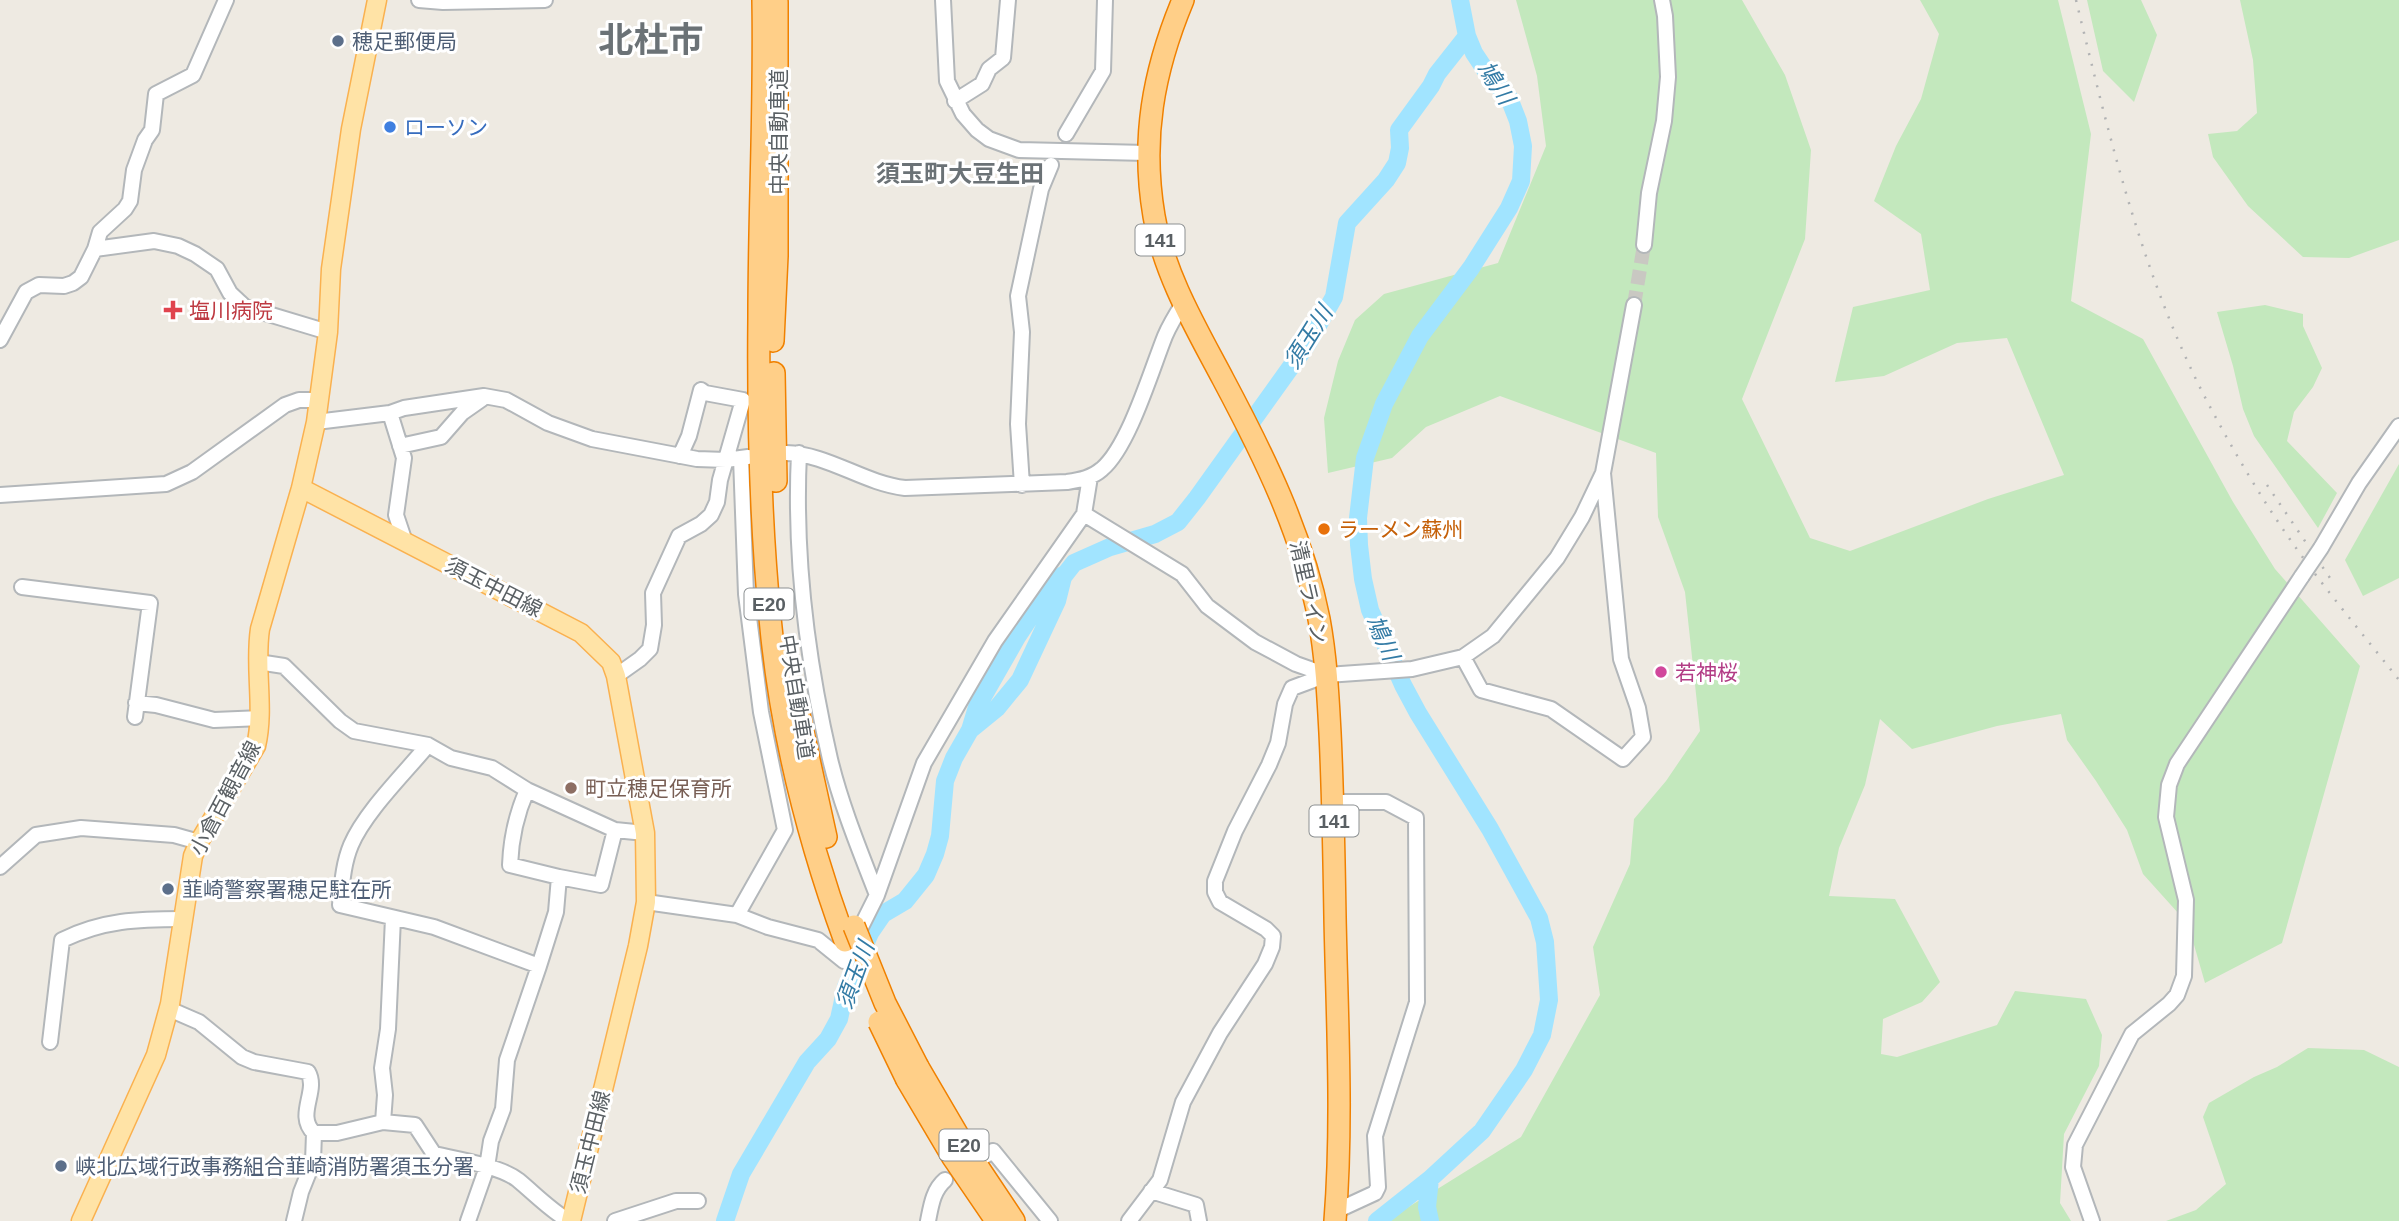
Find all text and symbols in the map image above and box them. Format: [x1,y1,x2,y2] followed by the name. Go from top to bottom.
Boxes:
[598,20,704,59] district label: 北杜市
[352,30,457,53] place label: 穂足郵便局
[330,33,346,49] marker: 穂足郵便局
[1473,57,1521,112] water label: 鳩川
[767,69,790,195] street label: 中央自動車道
[404,116,488,139] place label: ローソン
[382,119,398,135] marker: ローソン
[876,160,1044,187] district label: 須玉町大豆生田
[1136,224,1184,256] road number: 141
[1279,298,1339,373] water label: 須玉川
[189,299,273,322] place label: 塩川病院
[163,300,183,320] marker: 塩川病院
[1338,518,1463,541] place label: ラーメン蘇州
[1316,521,1332,537] marker: ラーメン蘇州
[1286,538,1332,646] street label: 清里ライン
[442,553,546,621] street label: 須玉中田線
[744,589,794,620] road number: E20
[1362,612,1405,667] water label: 鳩川
[776,633,818,761] street label: 中央自動車道
[1675,661,1738,684] place label: 若神桜
[1653,664,1669,680] marker: 若神桜
[185,737,265,859] street label: 小倉百観音線
[585,777,732,800] place label: 町立穂足保育所
[563,780,579,796] marker: 町立穂足保育所
[1310,806,1358,836] road number: 141
[182,878,392,901] place label: 韮崎警察署穂足駐在所
[160,881,176,897] marker: 韮崎警察署穂足駐在所
[831,935,880,1012] water label: 須玉川
[566,1088,614,1196] street label: 須玉中田線
[940,1130,988,1161] road number: E20
[75,1155,474,1178] place label: 峡北広域行政事務組合韮崎消防署須玉分署
[53,1158,69,1174] marker: 峡北広域行政事務組合韮崎消防署須玉分署

